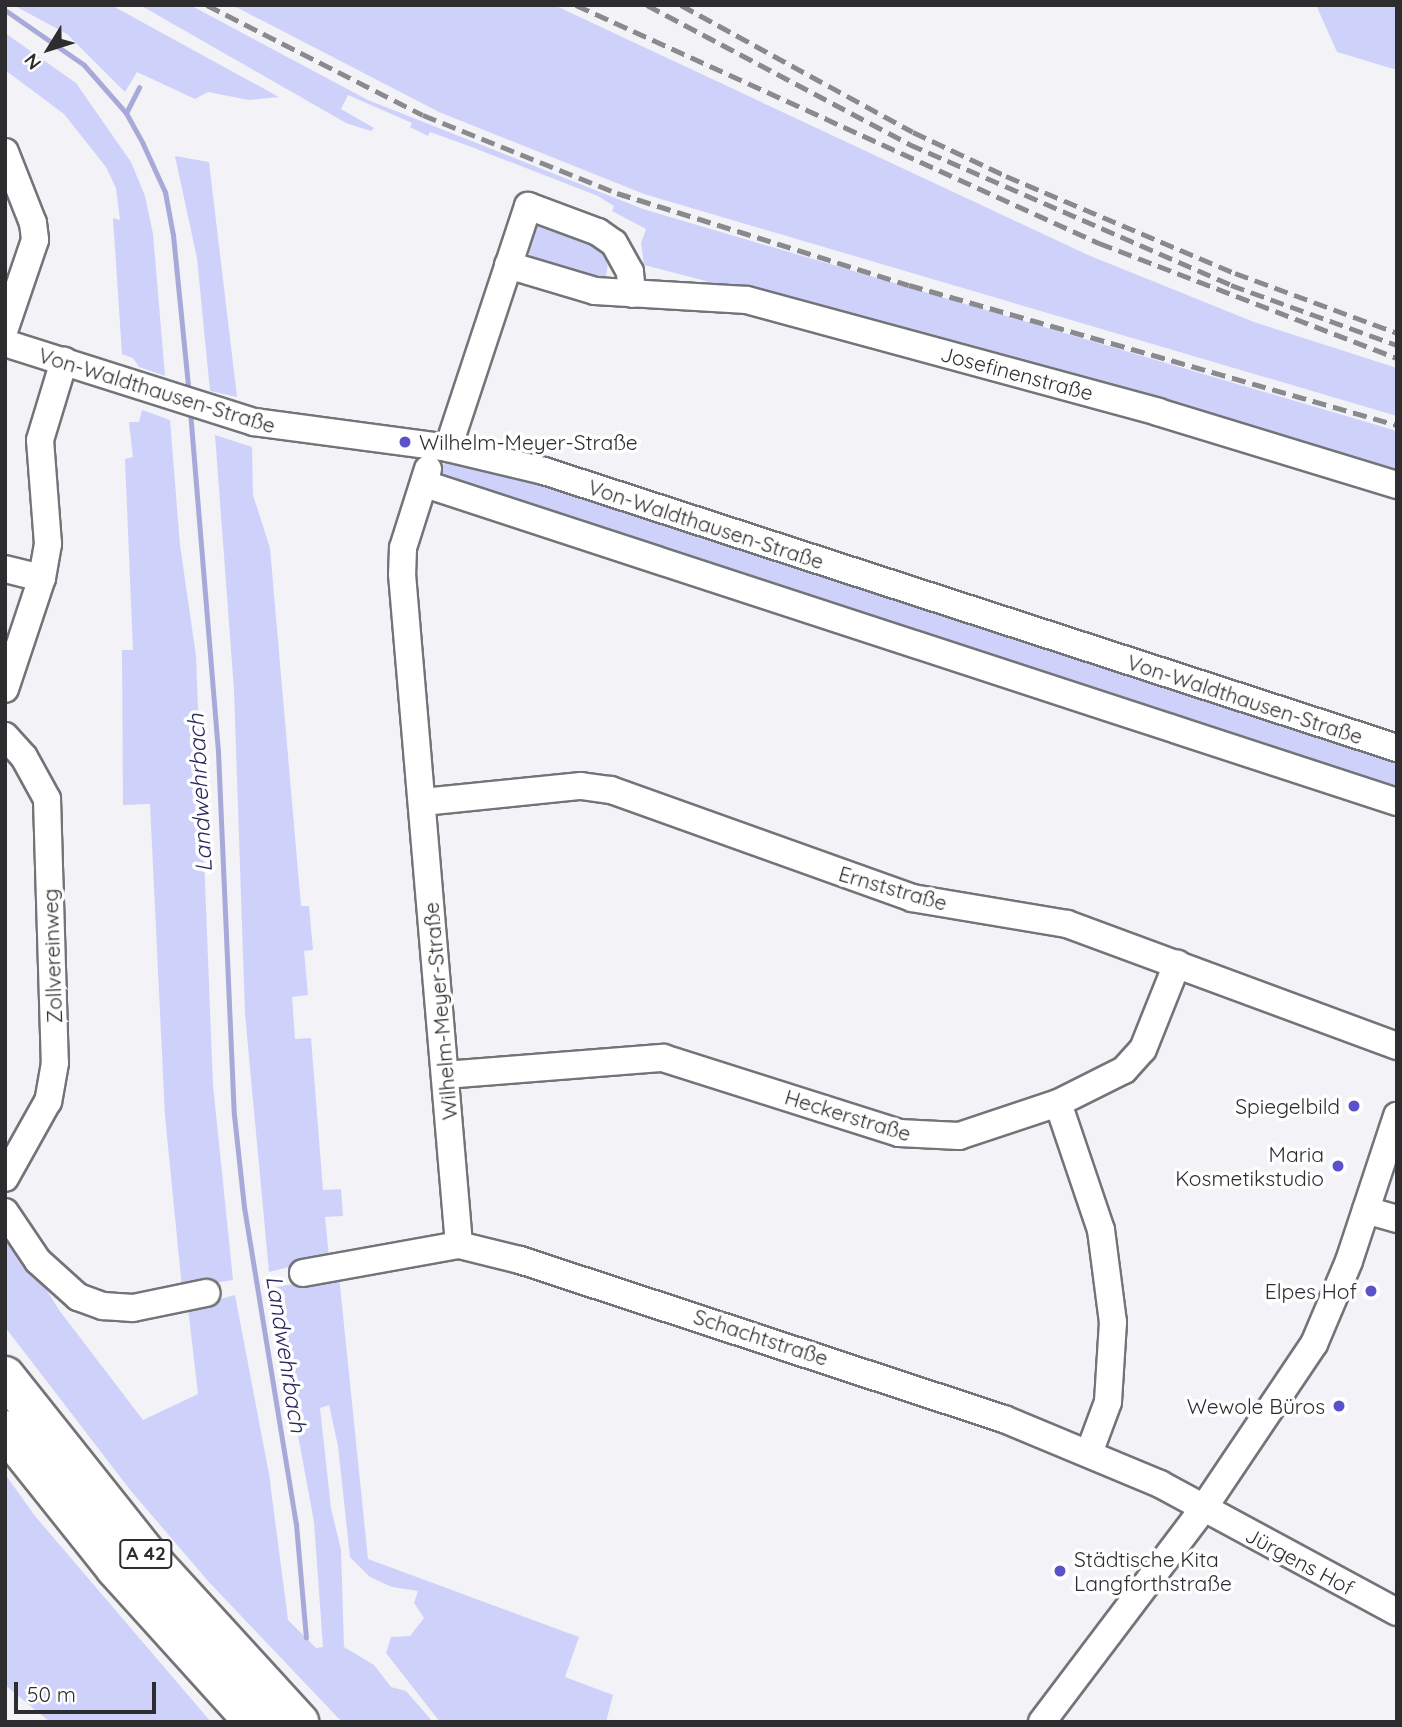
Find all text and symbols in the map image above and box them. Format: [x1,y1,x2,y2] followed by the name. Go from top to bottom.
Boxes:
[14,14,84,84] north arrow
[19,49,46,75] text: N
[938,341,1096,405] street label: Josefinenstraße
[36,342,278,438] street label: Von-Waldthausen-Straße
[419,429,638,455] place label: Wilhelm-Meyer-Straße
[397,434,413,450] marker: Wilhelm-Meyer-Straße
[585,474,827,574] street label: Von-Waldthausen-Straße
[1124,649,1366,749] street label: Von-Waldthausen-Straße
[182,713,218,873] water label: Landwehrbach
[836,860,950,916] street label: Ernststraße
[37,888,67,1024] street label: Zollvereinweg
[418,901,462,1121] street label: Wilhelm-Meyer-Straße
[782,1084,914,1146] street label: Heckerstraße
[1235,1093,1340,1119] place label: Spiegelbild
[1346,1098,1362,1114] marker: Spiegelbild
[1175,1141,1324,1191] place label: Maria Kosmetikstudio
[1330,1158,1346,1174] marker: Maria Kosmetikstudio
[260,1274,312,1434] water label: Landwehrbach
[1265,1278,1357,1304] place label: Elpes Hof
[1363,1283,1379,1299] marker: Elpes Hof
[691,1303,831,1371] street label: Schachtstraße
[1187,1393,1325,1419] place label: Wewole Büros
[1331,1398,1347,1414] marker: Wewole Büros
[1241,1522,1359,1600] street label: Jürgens Hof
[118,1538,174,1570] road number: A 42
[1074,1546,1232,1596] place label: Städtische Kita Langforthstraße
[1052,1563,1068,1579] marker: Städtische Kita Langforthstraße
[18,1668,159,1712] scale bar
[27,1681,76,1707] text: 50 m

